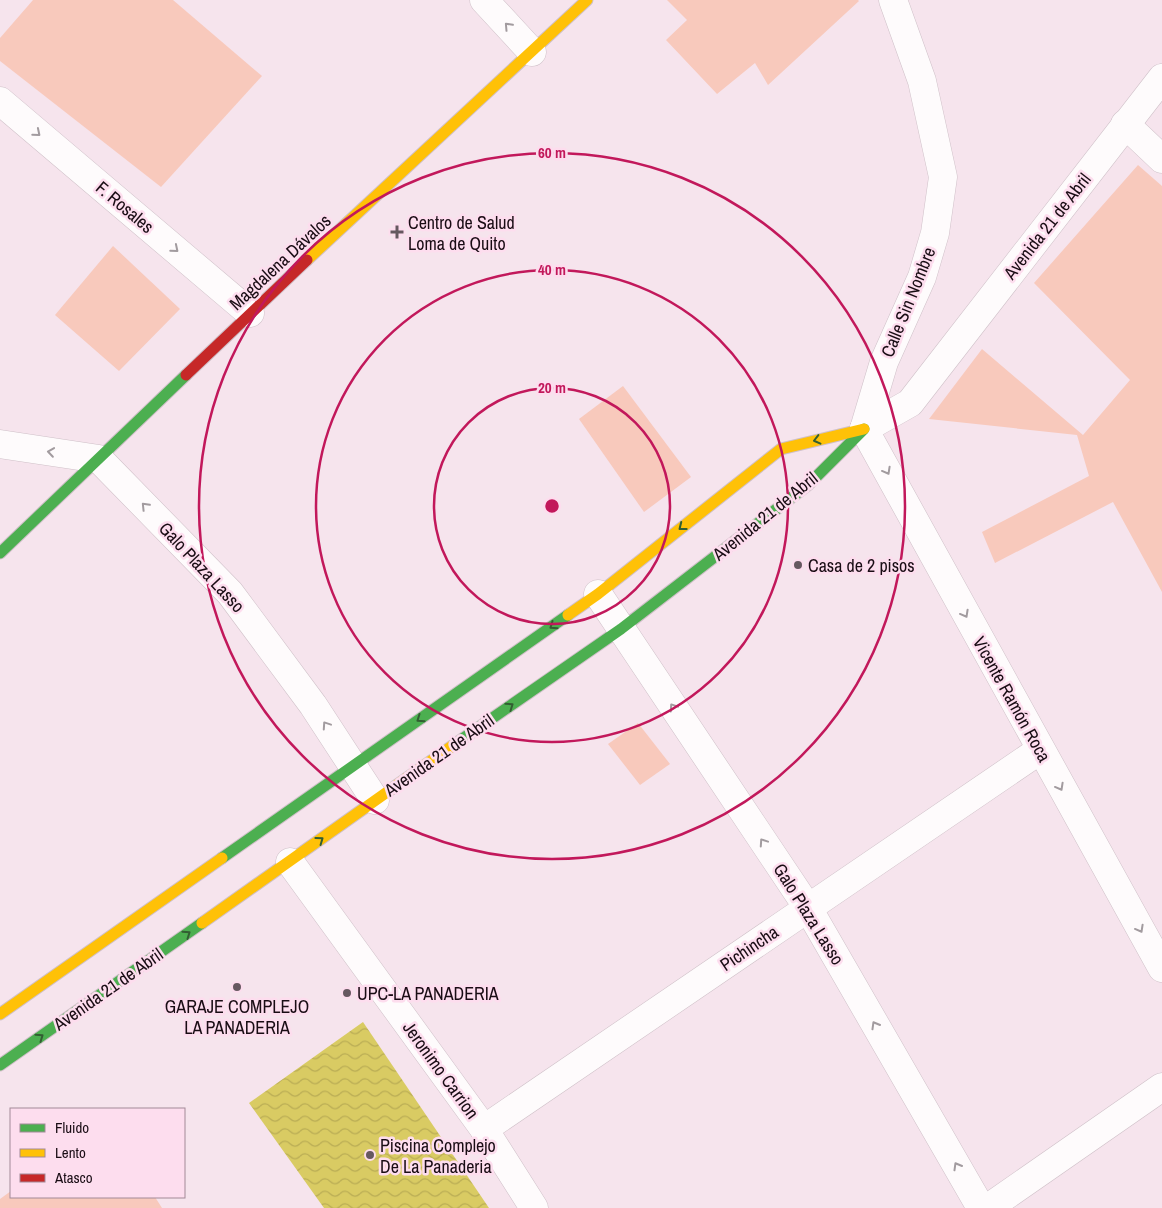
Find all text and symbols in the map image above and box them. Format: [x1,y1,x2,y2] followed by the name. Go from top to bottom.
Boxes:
[505,22,514,31] one-way arrow
[32,127,41,136] one-way arrow
[538,142,566,163] text: 60 m
[997,168,1096,285] street label: Avenida 21 de Abril
[91,175,159,239] street label: F. Rosales
[224,208,336,316] street label: Magdalena Dávalos
[408,210,515,256] place label: Centro de Salud Loma de Quito
[390,225,404,239] marker: Centro de Salud Loma de Quito
[169,243,178,252] one-way arrow
[875,243,941,361] street label: Calle Sin Nombre
[538,259,566,280] text: 40 m
[538,377,566,398] text: 20 m
[812,434,821,445] one-way arrow
[47,447,55,458] one-way arrow
[706,466,823,567] street label: Avenida 21 de Abril
[881,466,891,475] one-way arrow
[543,497,561,515] centre of rings
[142,503,151,512] one-way arrow
[153,516,251,618] street label: Galo Plaza Lasso
[679,522,688,531] one-way arrow
[808,553,915,578] place label: Casa de 2 pisos
[792,559,804,571] marker: Casa de 2 pisos
[959,609,969,618] one-way arrow
[549,620,559,629] one-way arrow
[967,632,1057,766] street label: Vicente Ramón Roca
[504,703,514,712] one-way arrow
[670,703,679,712] one-way arrow
[378,708,499,803] street label: Avenida 21 de Abril
[416,713,426,722] one-way arrow
[323,721,332,731] one-way arrow
[1054,782,1064,791] one-way arrow
[314,837,324,846] one-way arrow
[760,838,769,847] one-way arrow
[768,858,850,970] street label: Galo Plaza Lasso
[715,919,783,977] street label: Pichincha
[1134,923,1144,932] one-way arrow
[181,931,191,940] one-way arrow
[47,942,168,1037] street label: Avenida 21 de Abril
[231,981,243,993] marker: GARAJE COMPLEJO LA PANADERIA
[357,981,499,1006] place label: UPC-LA PANADERIA
[341,987,353,999] marker: UPC-LA PANADERIA
[165,994,309,1040] place label: GARAJE COMPLEJO LA PANADERIA
[397,1016,485,1124] street label: Jeronimo Carrion
[872,1022,882,1031] one-way arrow
[34,1034,44,1043] one-way arrow
[10,1108,185,1198] legend
[55,1117,89,1138] text: Fluido
[380,1133,496,1179] place label: Piscina Complejo De La Panaderia
[55,1142,86,1163] text: Lento
[364,1149,376,1161] marker: Piscina Complejo De La Panaderia
[953,1162,963,1171] one-way arrow
[54,1167,93,1188] text: Atasco

